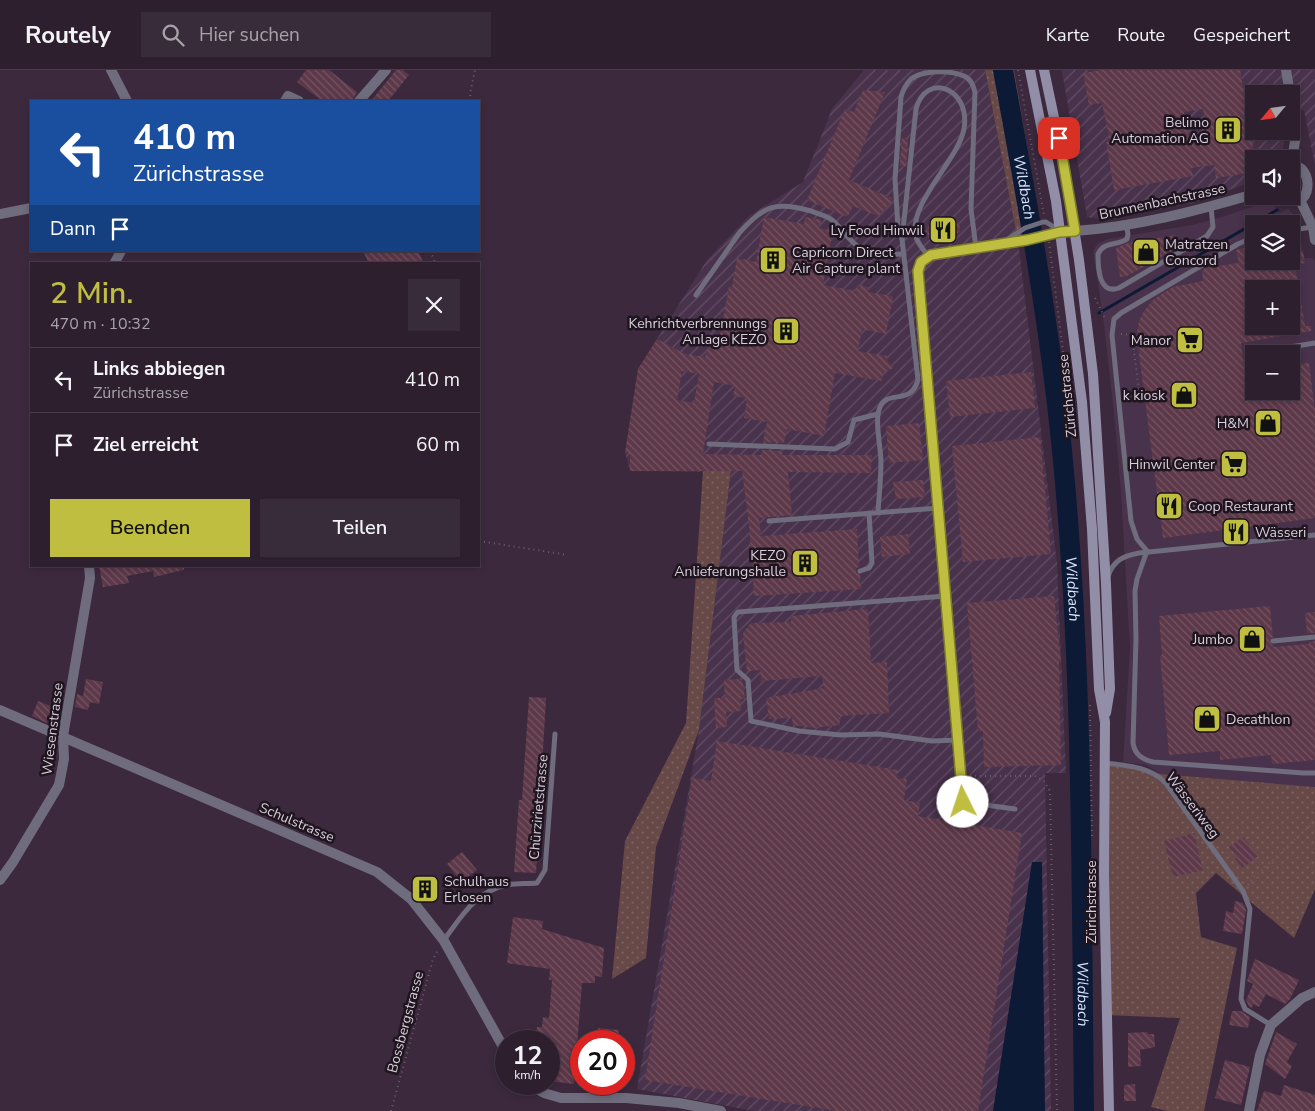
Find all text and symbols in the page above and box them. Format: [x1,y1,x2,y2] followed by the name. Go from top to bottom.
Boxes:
[141,12,491,57] search box
[25,19,111,51] text: Routely
[159,21,187,49] icon: search
[199,22,300,48] text: Hier suchen
[1046,23,1089,47] text: Karte
[1117,23,1165,47] text: Route
[1193,23,1290,47] text: Gespeichert
[1245,85,1300,140] north arrow
[1245,85,1300,400] map controls
[1111,113,1209,148] place label: Belimo Automation AG
[133,114,236,161] text: 410 m
[1213,115,1243,145] building icon: Belimo Automation AG
[1038,117,1080,159] pin
[50,120,115,185] icon: left
[1045,124,1073,152] icon: arrive
[1245,150,1300,205] button: sound
[1009,153,1040,221] water label: Wildbach
[133,159,264,189] text: Zürichstrasse
[1097,179,1227,224] street label: Brunnenbachstrasse
[106,215,134,243] icon: arrive
[928,215,958,245] restaurant icon: Ly Food Hinwil
[1245,215,1300,270] button: layers
[50,216,96,242] text: Dann
[831,221,925,240] place label: Ly Food Hinwil
[1165,235,1228,270] place label: Matratzen Concord
[1131,237,1161,267] shop icon: Matratzen Concord
[792,243,900,278] place label: Capricorn Direct Air Capture plant
[758,245,788,275] building icon: Capricorn Direct Air Capture plant
[50,273,133,314] text: 2 Min.
[408,279,460,331] button: close
[1245,280,1300,335] button: +
[50,313,151,335] text: 470 m · 10:32
[629,314,767,349] place label: Kehrichtverbrennungs Anlage KEZO
[771,316,801,346] building icon: Kehrichtverbrennungs Anlage KEZO
[1175,325,1205,355] supermarket icon: Manor
[1131,331,1171,350] place label: Manor
[1245,345,1300,400] button: −
[1054,353,1081,438] street label: Zürichstrasse
[93,356,225,382] text: Links abbiegen
[50,366,78,394] icon: left
[405,367,460,393] text: 410 m
[1169,380,1199,410] shop icon: k kiosk
[93,382,188,404] text: Zürichstrasse
[1123,386,1166,405] place label: k kiosk
[1253,408,1283,438] shop icon: H&M
[1217,414,1249,433] place label: H&M
[50,431,78,459] icon: arrive
[93,432,198,458] text: Ziel erreicht
[416,432,460,458] text: 60 m
[1219,449,1249,479] supermarket icon: Hinwil Center
[1129,455,1215,474] place label: Hinwil Center
[1154,491,1184,521] restaurant icon: Coop Restaurant
[1188,497,1293,516] place label: Coop Restaurant
[50,499,250,557] button: Beenden
[260,499,460,557] button: Teilen
[1221,517,1251,547] restaurant icon: Wässeri
[1255,523,1306,542] place label: Wässeri
[674,546,786,581] place label: KEZO Anlieferungshalle
[790,548,820,578] building icon: KEZO Anlieferungshalle
[1061,556,1084,622] water label: Wildbach
[1237,624,1267,654] shop icon: Jumbo
[1192,630,1233,649] place label: Jumbo
[37,682,68,776] street label: Wiesenstrasse
[1192,704,1222,734] shop icon: Decathlon
[1226,710,1290,729] place label: Decathlon
[524,754,553,860] street label: Chürzirietstrasse
[1161,768,1224,842] street label: Wässeriweg
[936,775,988,827] position arrow
[256,798,337,847] street label: Schulstrasse
[1082,860,1101,944] street label: Zürichstrasse
[444,872,509,907] place label: Schulhaus Erlosen
[410,874,440,904] building icon: Schulhaus Erlosen
[1073,961,1093,1027] water label: Wildbach
[383,969,428,1075] street label: Bossbergstrasse
[570,1030,635,1095] speed limit sign: 20
[512,1039,543,1073] text: 12
[514,1067,541,1083] text: km/h

